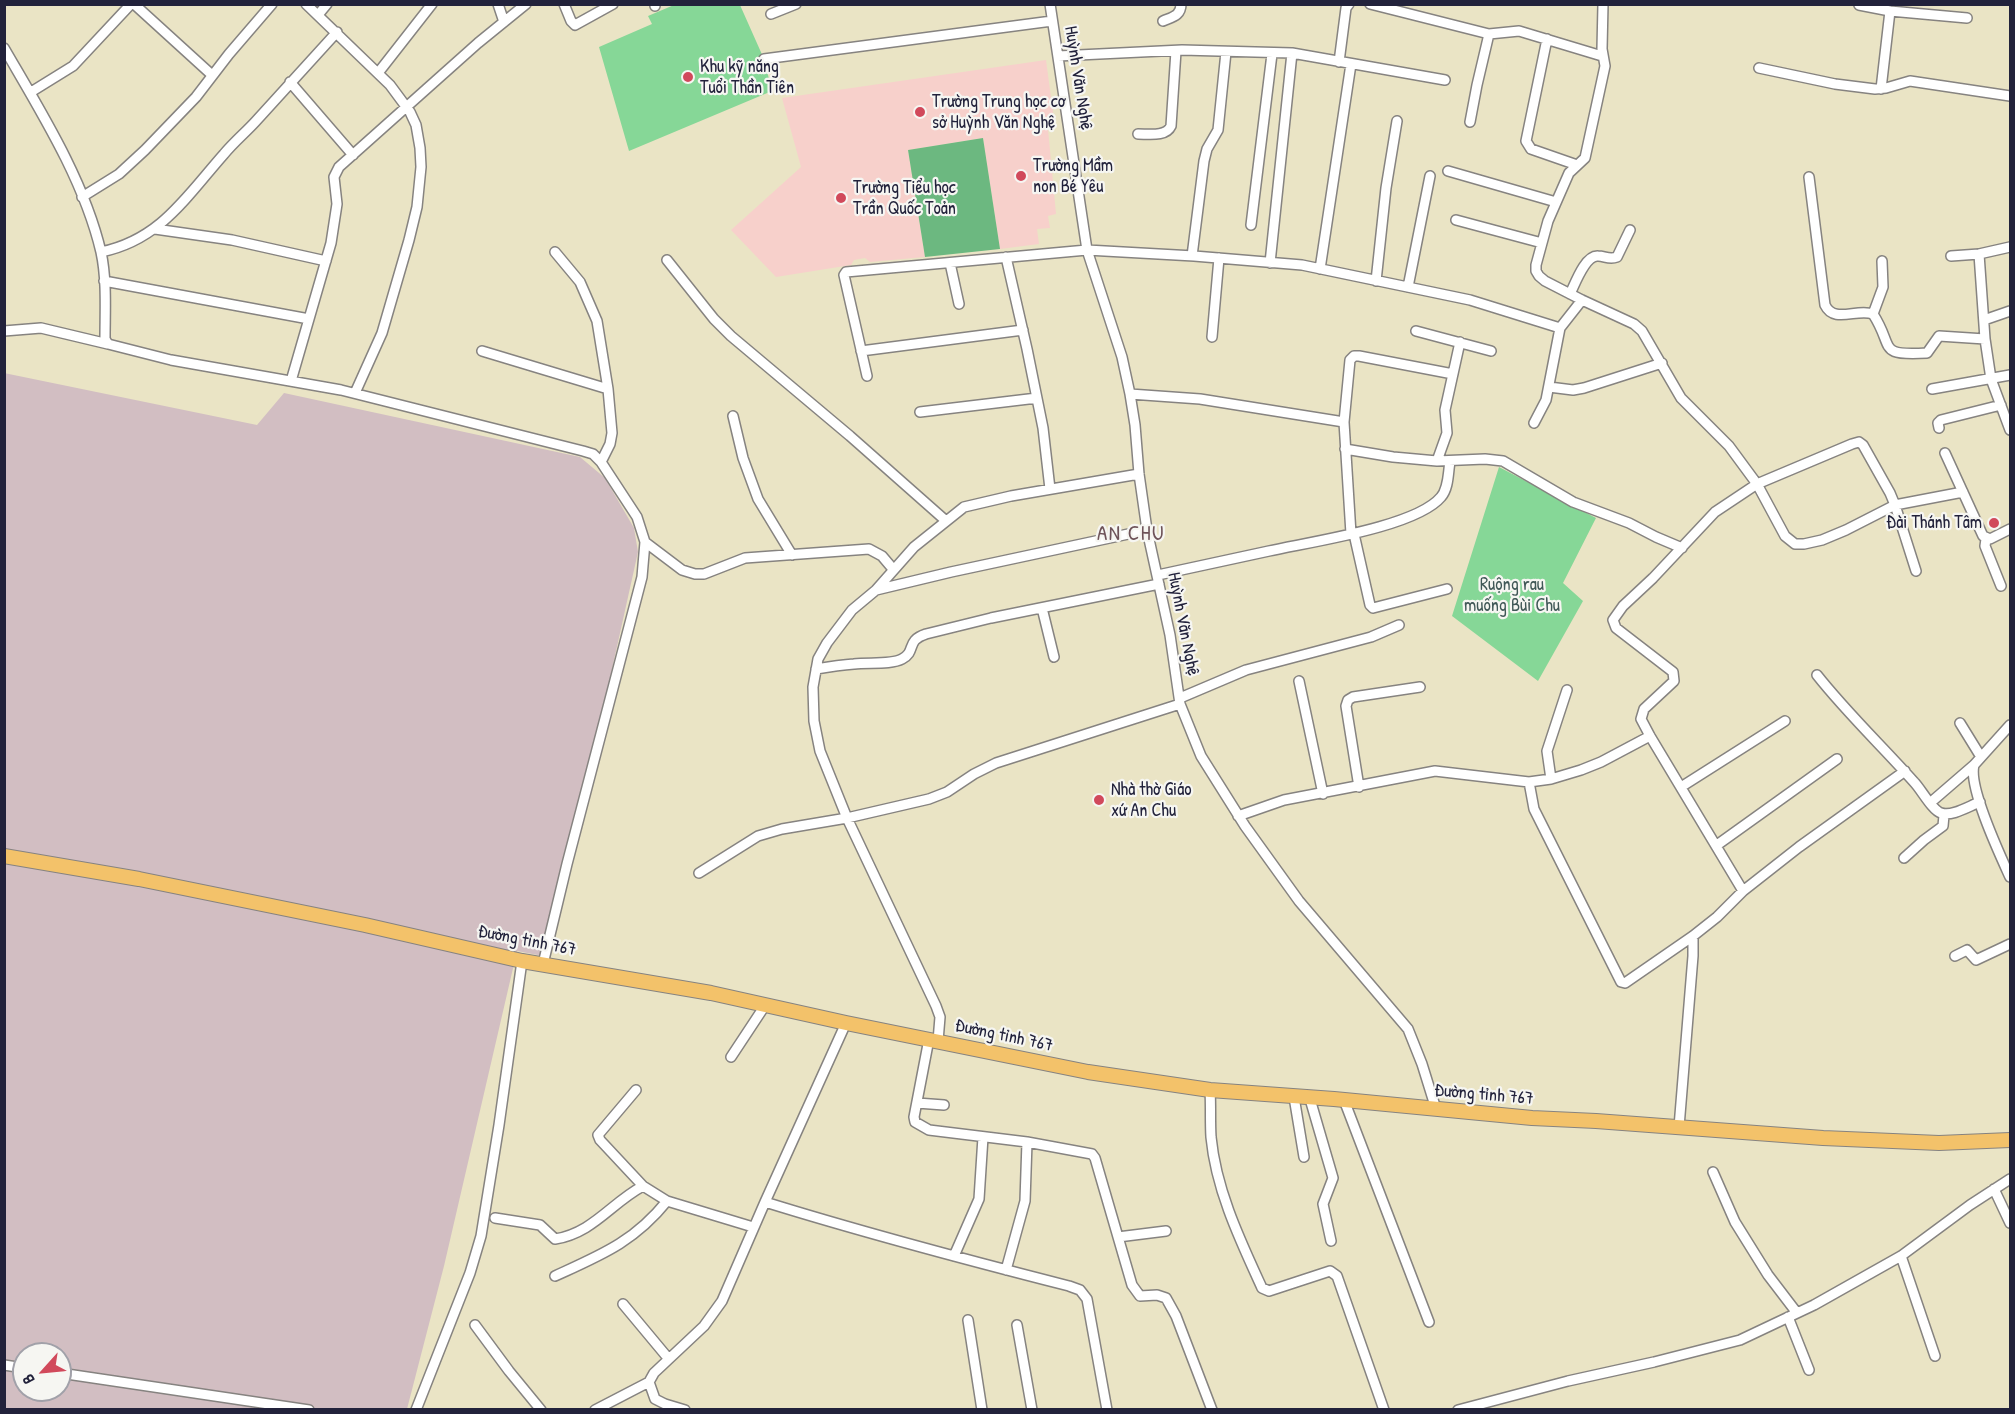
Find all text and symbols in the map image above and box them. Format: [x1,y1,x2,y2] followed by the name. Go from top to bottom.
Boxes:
[1059,25,1097,131] street label: Huỳnh Văn Nghệ
[700,56,794,98] place label: Khu kỹ năng Tuổi Thần Tiên
[681,70,695,84] marker: Khu kỹ năng Tuổi Thần Tiên
[932,91,1065,134] place label: Trường Trung học cơ sở Huỳnh Văn Nghệ
[913,105,927,119] marker: Trường Trung học cơ sở Huỳnh Văn Nghệ
[1033,155,1113,198] place label: Trường Mầm non Bé Yêu
[1014,169,1028,183] marker: Trường Mầm non Bé Yêu
[853,177,956,219] place label: Trường Tiểu học Trần Quốc Toản
[834,191,848,205] marker: Trường Tiểu học Trần Quốc Toản
[1886,512,1982,534] place label: Đài Thánh Tâm
[1987,516,2001,530] marker: Đài Thánh Tâm
[1097,521,1165,547] district label: AN CHU
[1162,570,1204,678] street label: Huỳnh Văn Nghệ
[1464,574,1560,616] park label: Ruộng rau muống Bùi Chu
[1111,779,1191,822] place label: Nhà thờ Giáo xứ An Chu
[1092,793,1106,807] marker: Nhà thờ Giáo xứ An Chu
[476,921,578,961] street label: Đường tỉnh 767
[953,1015,1055,1057] street label: Đường tỉnh 767
[1433,1080,1535,1110] street label: Đường tỉnh 767
[12,1342,72,1402] north arrow
[16,1371,39,1388] text: B

